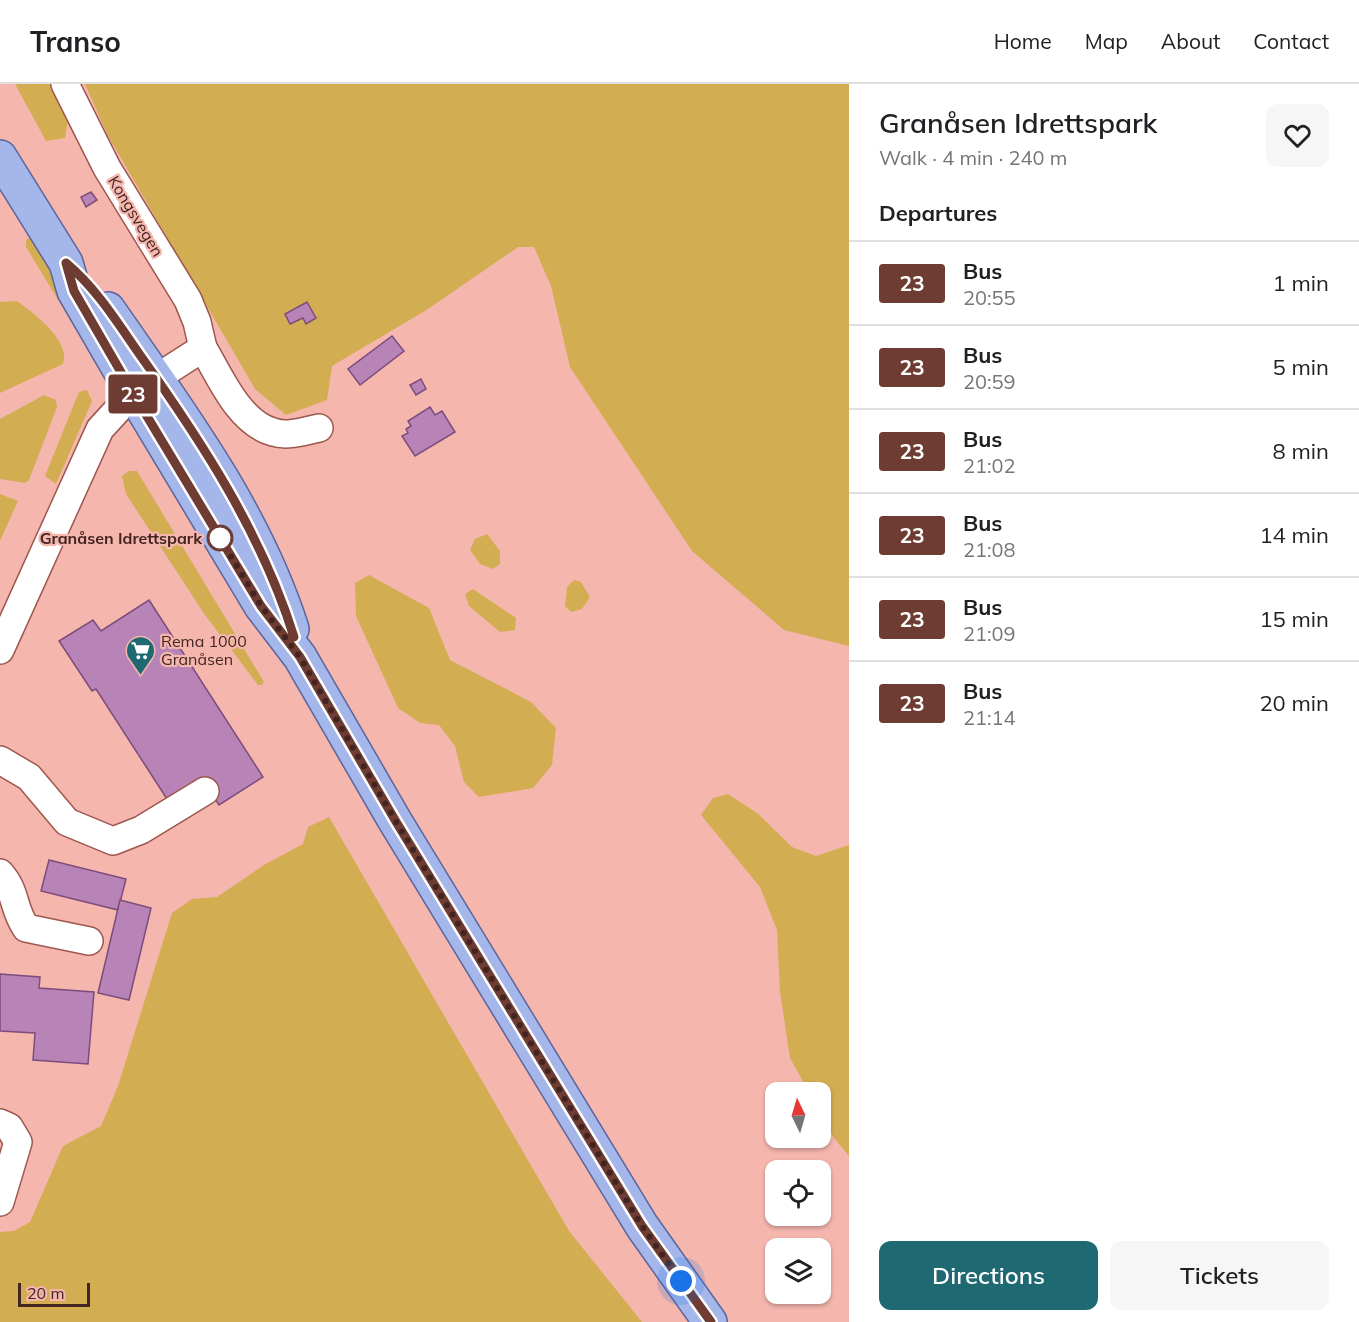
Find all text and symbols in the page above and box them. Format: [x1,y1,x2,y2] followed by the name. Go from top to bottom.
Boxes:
[30,24,121,59] text: Transo
[994,28,1052,54] text: Home
[1085,28,1128,54] text: Map
[1161,28,1220,54] text: About
[1253,28,1329,54] text: Contact
[1266,104,1329,167] button: heart
[879,105,1158,140] text: Granåsen Idrettspark
[879,145,1067,170] text: Walk · 4 min · 240 m
[104,172,168,260] street label: Kongsvegen
[879,199,997,227] text: Departures
[963,257,1002,285] text: Bus
[1273,269,1329,297] text: 1 min
[899,270,925,296] text: 23
[963,285,1016,310] text: 20:55
[963,341,1002,369] text: Bus
[1273,353,1329,381] text: 5 min
[899,354,925,380] text: 23
[963,369,1016,394] text: 20:59
[106,374,160,414] line badge: 23
[120,381,146,407] text: 23
[963,425,1002,453] text: Bus
[1273,437,1329,465] text: 8 min
[899,438,925,464] text: 23
[963,453,1016,478] text: 21:02
[963,509,1002,537] text: Bus
[1259,521,1329,549] text: 14 min
[899,522,925,548] text: 23
[207,525,233,551] marker: Granåsen Idrettspark
[40,528,203,548] place label: Granåsen Idrettspark
[963,537,1016,562] text: 21:08
[963,593,1002,621] text: Bus
[1259,605,1329,633] text: 15 min
[899,606,925,632] text: 23
[963,621,1016,646] text: 21:09
[161,631,247,669] place label: Rema 1000 Granåsen
[124,634,156,676] supermarket icon: Rema 1000 Granåsen
[963,677,1002,705] text: Bus
[1259,689,1329,717] text: 20 min
[899,690,925,716] text: 23
[963,705,1016,730] text: 21:14
[765,1082,831,1148] north arrow
[765,1082,831,1304] map controls
[765,1160,831,1226] button: locate
[765,1238,831,1304] button: layers
[879,1241,1098,1310] button: Directions
[1110,1241,1329,1310] button: Tickets
[666,1266,696,1296] your location
[18,1280,90,1308] scale bar
[27,1283,64,1303] text: 20 m

